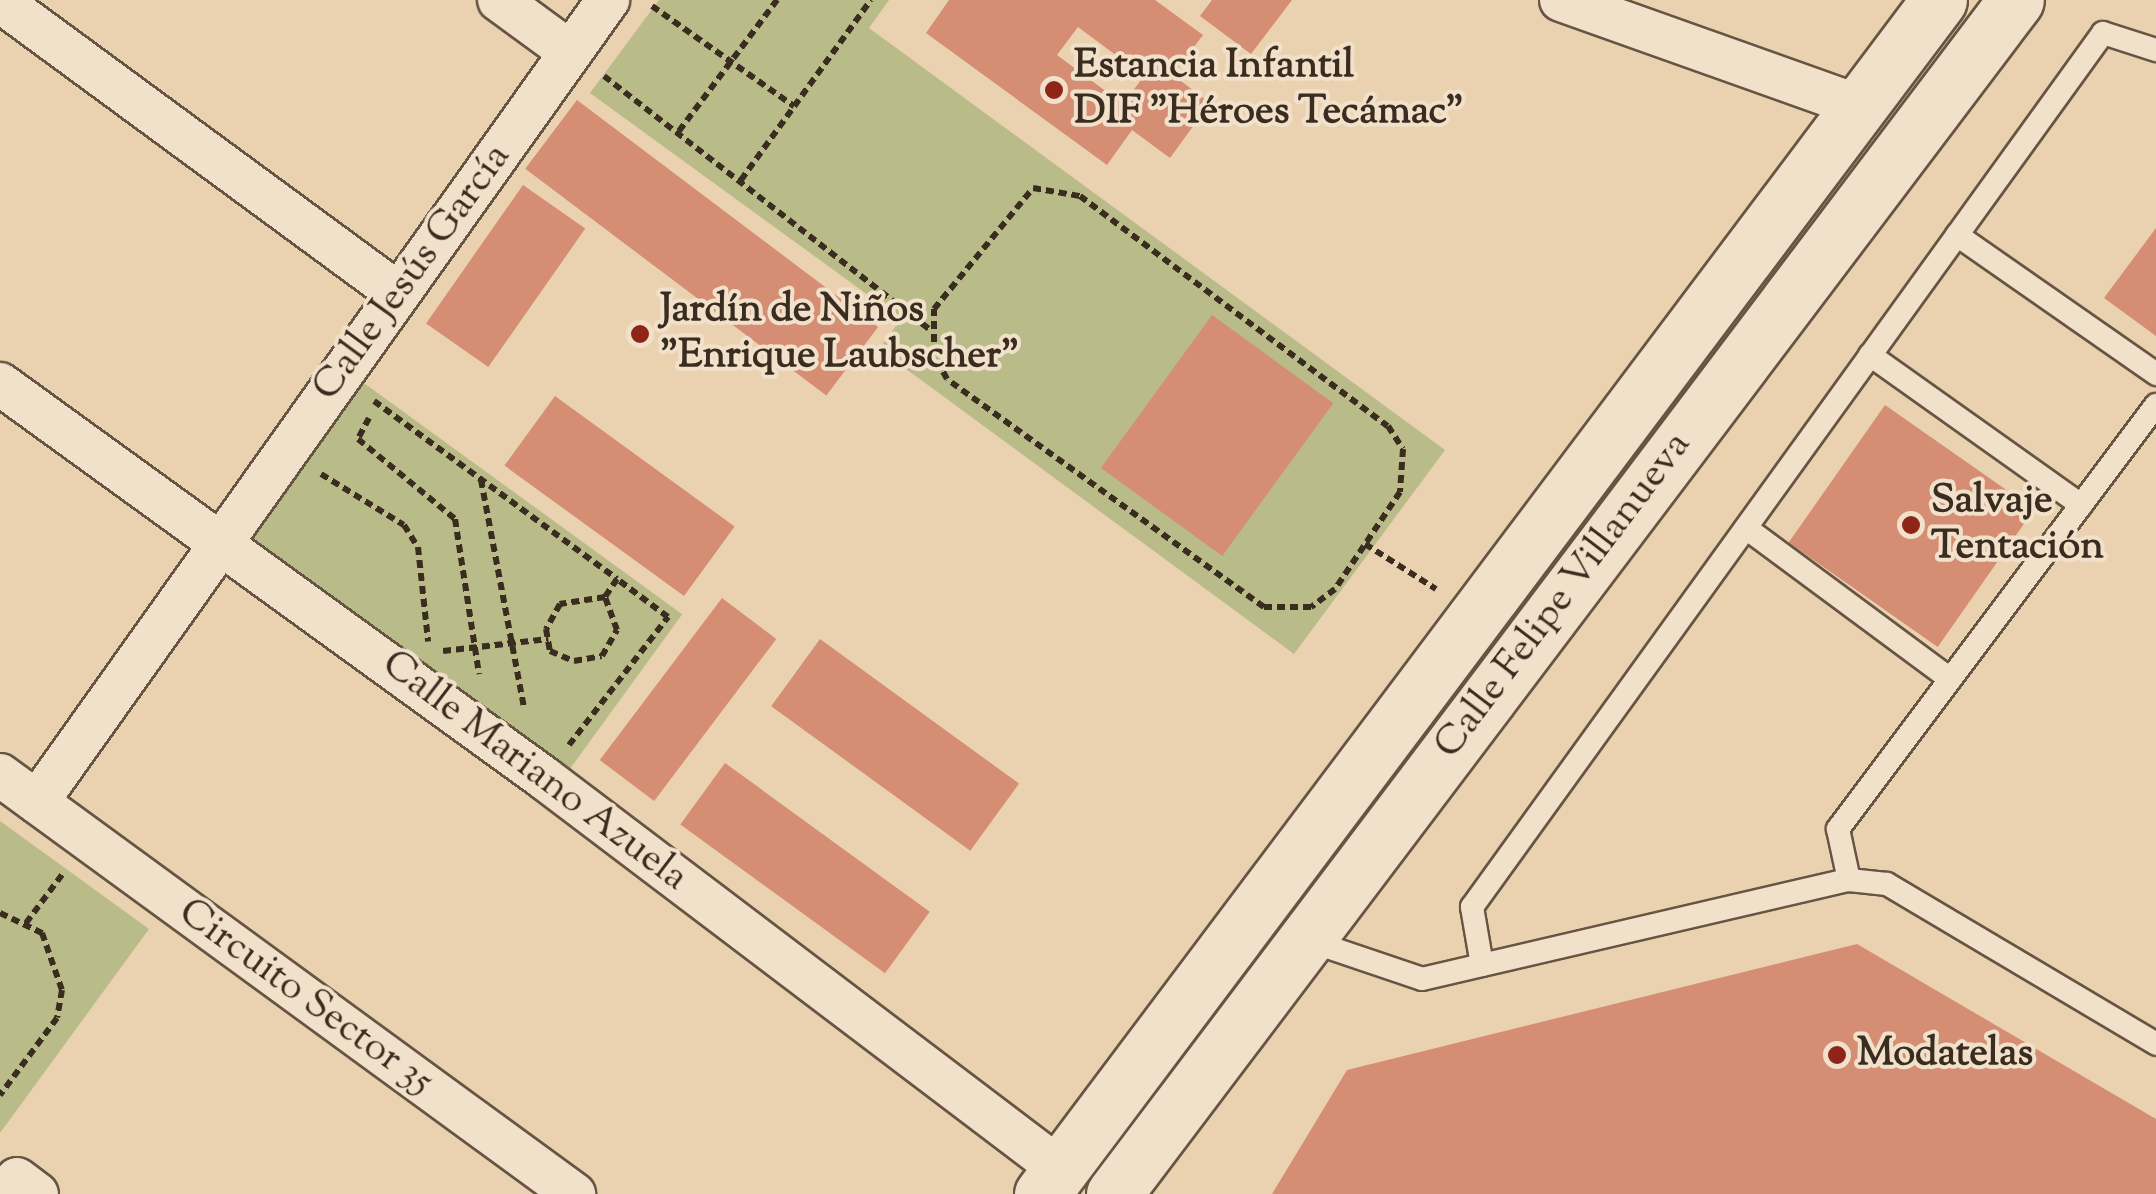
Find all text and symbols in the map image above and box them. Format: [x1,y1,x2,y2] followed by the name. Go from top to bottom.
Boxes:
[1074,43,1464,137] place label: Estancia Infantil DIF "Héroes Tecámac"
[1043,79,1065,101] marker: Estancia Infantil DIF "Héroes Tecámac"
[304,135,522,411] street label: Calle Jesús García
[660,287,1019,381] place label: Jardín de Niños "Enrique Laubscher"
[629,323,651,345] marker: Jardín de Niños "Enrique Laubscher"
[1425,423,1703,769] street label: Calle Felipe Villanueva
[1931,478,2104,572] place label: Salvaje Tentación
[1900,514,1922,536] marker: Salvaje Tentación
[371,641,697,903] street label: Calle Mariano Azuela
[168,889,442,1107] street label: Circuito Sector 35
[1857,1031,2033,1079] place label: Modatelas
[1826,1044,1848,1066] marker: Modatelas

